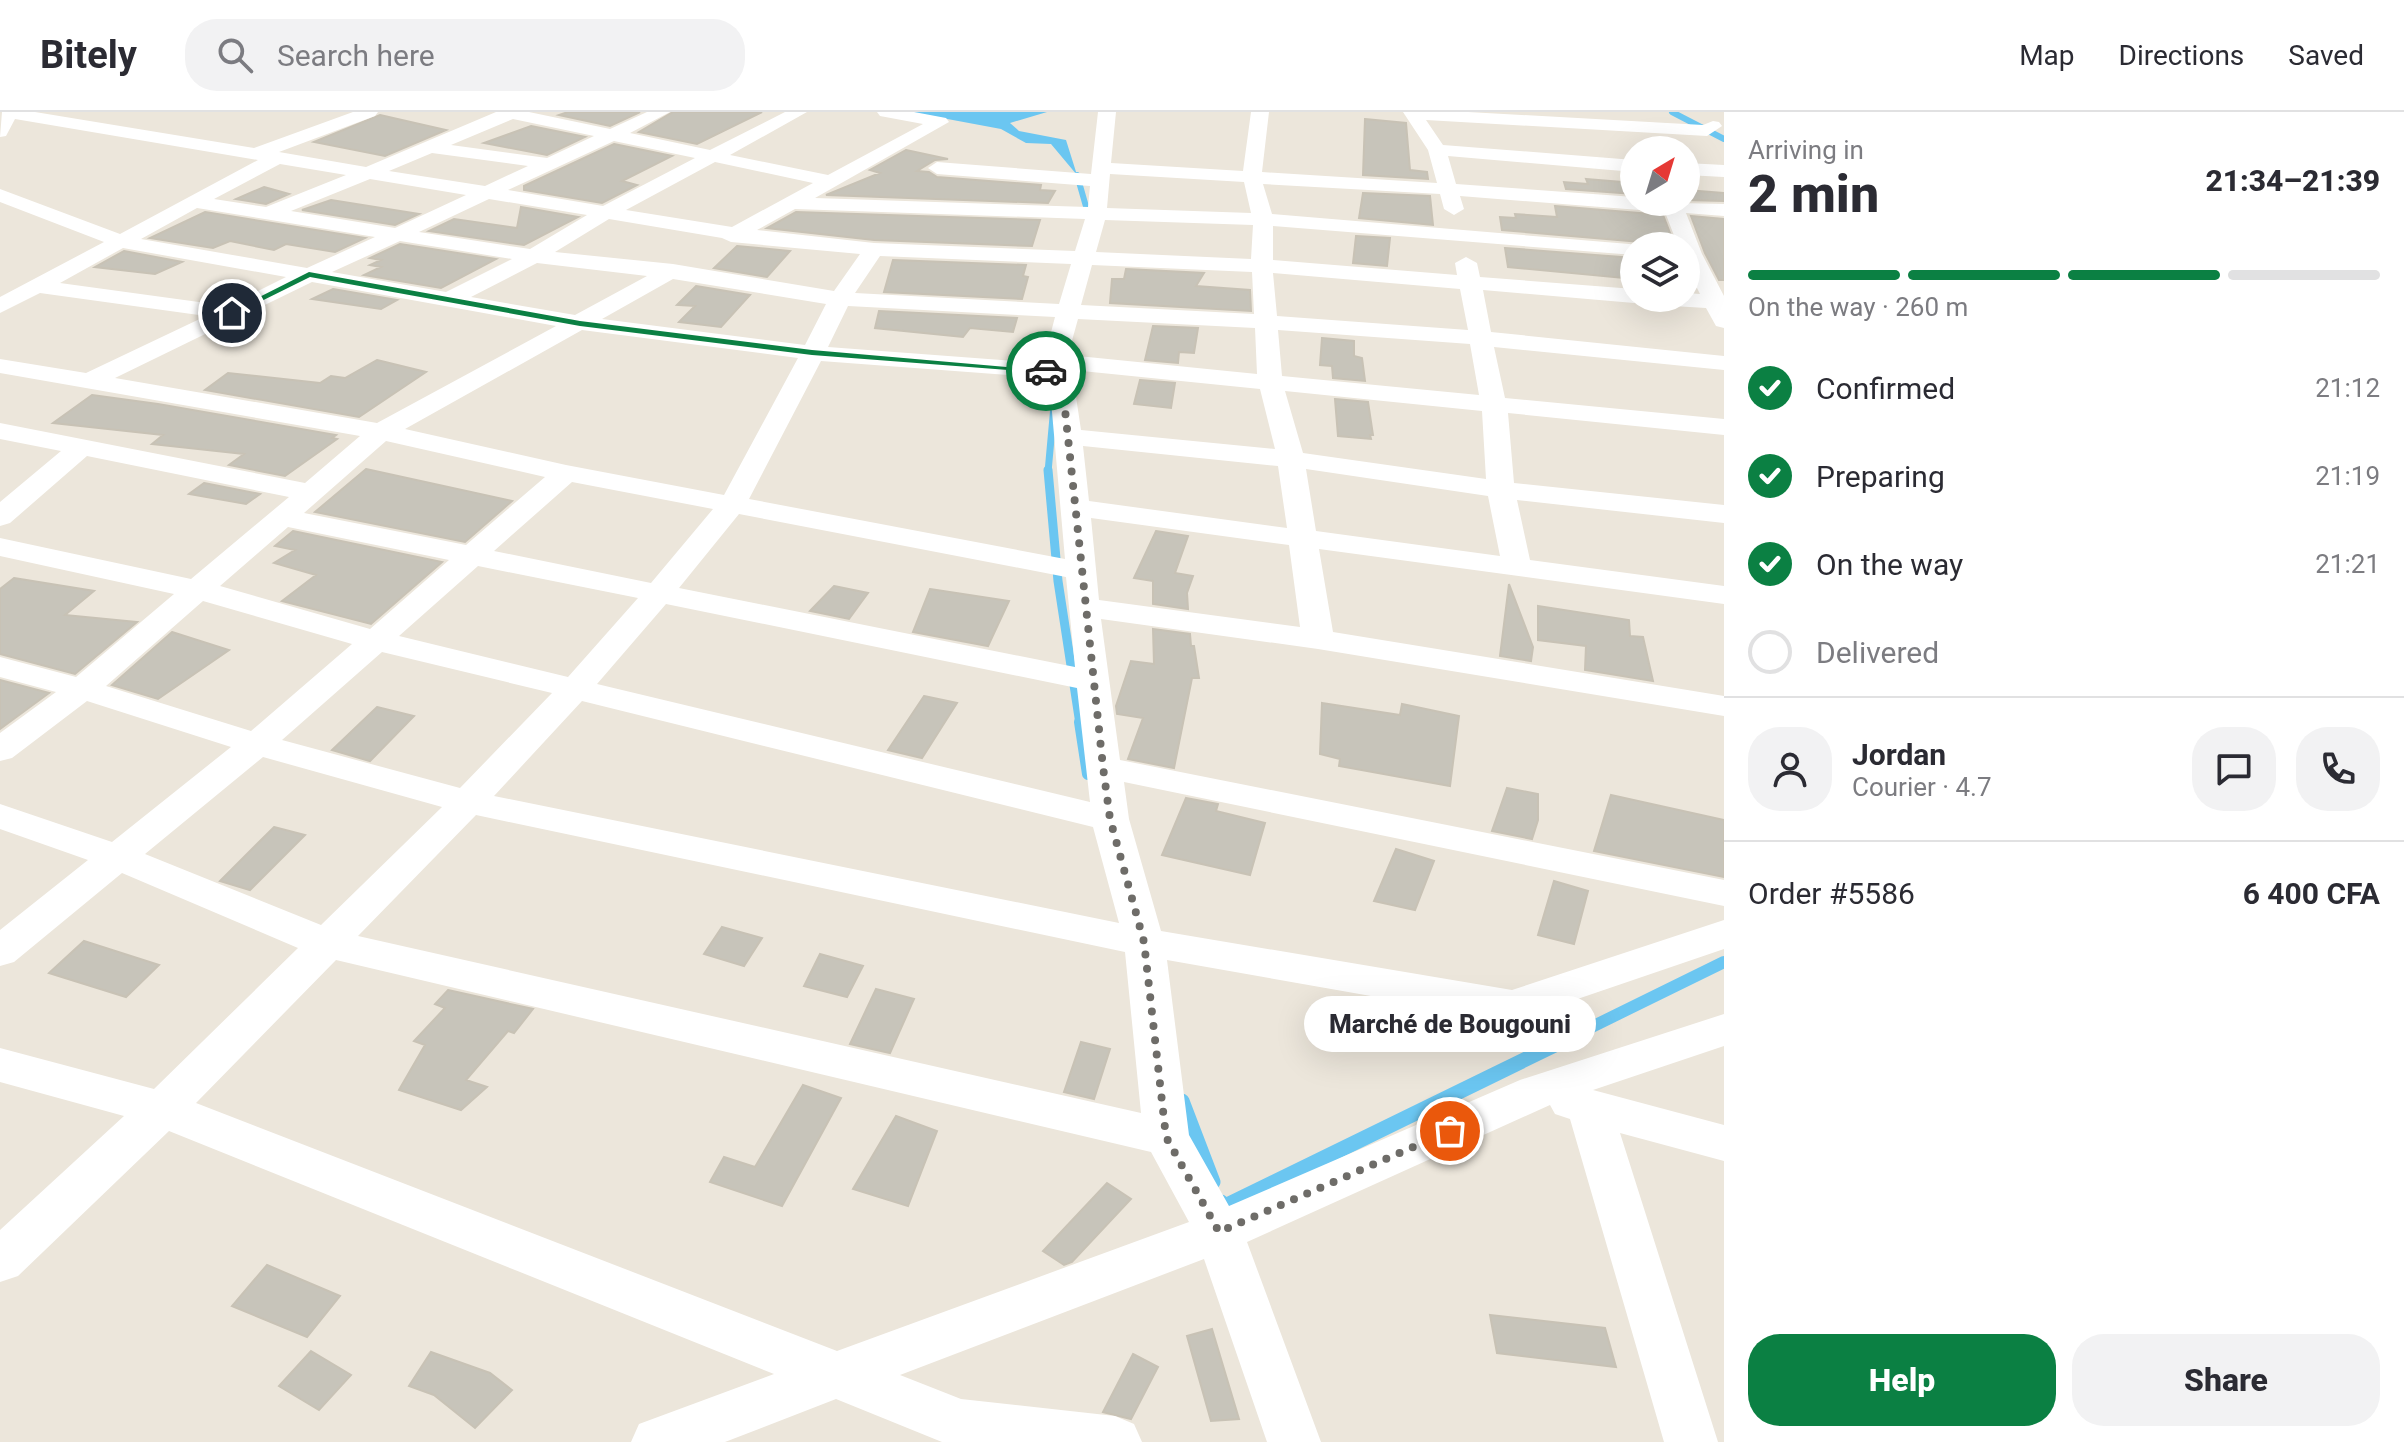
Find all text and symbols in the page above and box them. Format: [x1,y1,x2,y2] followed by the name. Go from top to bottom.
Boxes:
[185,19,745,91] search box
[40,33,137,77] text: Bitely
[213,33,257,77] icon: search
[277,38,435,73] text: Search here
[2019,39,2075,72] text: Map
[2119,39,2244,72] text: Directions
[2288,39,2364,72] text: Saved
[1748,135,1864,165] text: Arriving in
[1620,136,1700,216] north arrow
[1620,136,1700,312] map controls
[2205,163,2380,198] text: 21:34–21:39
[1748,164,1879,225] text: 2 min
[1620,232,1700,312] button: layers
[198,279,266,347] pin
[210,291,254,335] icon: home
[1748,292,1968,322] text: On the way · 260 m
[1006,331,1086,411] courier
[1024,349,1068,393] icon: car
[1748,366,1792,410] icon: check
[1816,371,1955,406] text: Confirmed
[2315,373,2380,403] text: 21:12
[1748,454,1792,498] icon: check
[1816,459,1945,494] text: Preparing
[2315,461,2380,491] text: 21:19
[1748,542,1792,586] icon: check
[1816,547,1963,582] text: On the way
[2315,549,2380,579] text: 21:21
[1816,635,1939,670] text: Delivered
[1748,727,1832,811] button: person
[2192,727,2276,811] button: chat
[2296,727,2380,811] button: phone
[1852,737,1946,772] text: Jordan
[1852,772,1992,802] text: Courier · 4.7
[1748,876,1915,911] text: Order #5586
[2243,876,2380,911] text: 6 400 CFA
[1304,995,1596,1051] callout: Marché de Bougouni
[1329,1009,1571,1039] text: Marché de Bougouni
[1416,1097,1484,1165] pin
[1428,1109,1472,1153] icon: bag
[1748,1334,2056,1426] button: Help
[2072,1334,2380,1426] button: Share

